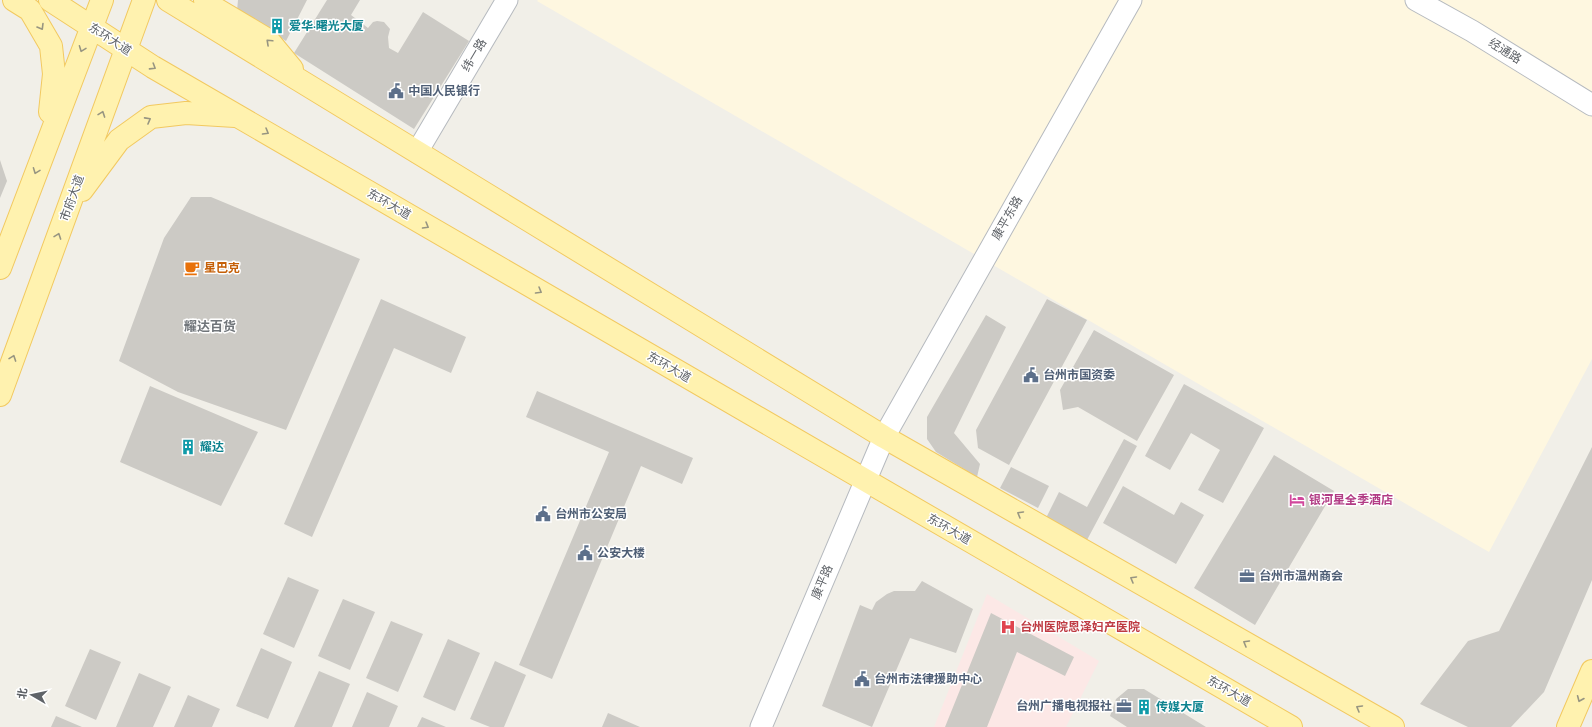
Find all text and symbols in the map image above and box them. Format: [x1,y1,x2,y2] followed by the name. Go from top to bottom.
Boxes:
[268,17,286,35] building icon: 爱华·曙光大厦
[289,19,364,34] place label: 爱华·曙光大厦
[86,20,134,59] street label: 东环大道
[36,23,43,30] one-way arrow
[459,36,490,75] street label: 纬一路
[1485,36,1524,67] street label: 经通路
[266,40,274,47] one-way arrow
[79,46,87,53] one-way arrow
[149,62,156,69] one-way arrow
[387,82,405,100] public building icon: 中国人民银行
[408,84,480,99] place label: 中国人民银行
[98,111,106,118] one-way arrow
[144,117,151,124] one-way arrow
[262,128,269,135] one-way arrow
[33,167,41,174] one-way arrow
[57,173,88,223] street label: 市府大道
[364,186,413,223] street label: 东环大道
[989,194,1026,243] street label: 康平东路
[422,221,429,228] one-way arrow
[53,233,61,240] one-way arrow
[183,259,201,277] cafe icon: 星巴克
[204,261,240,276] place label: 星巴克
[535,287,542,294] one-way arrow
[184,319,236,335] district label: 耀达百货
[644,349,693,386] street label: 东环大道
[9,355,17,362] one-way arrow
[1022,366,1040,384] public building icon: 台州市国资委
[1043,368,1115,383] place label: 台州市国资委
[179,438,197,456] building icon: 耀达
[200,440,224,455] place label: 耀达
[1288,491,1306,509] hotel icon: 银河星全季酒店
[1309,493,1393,508] place label: 银河星全季酒店
[534,505,552,523] public building icon: 台州市公安局
[555,507,627,522] place label: 台州市公安局
[924,511,973,548] street label: 东环大道
[1017,512,1024,519] one-way arrow
[576,544,594,562] public building icon: 公安大楼
[597,546,645,561] place label: 公安大楼
[809,563,836,602] street label: 康平路
[1238,567,1256,585] office icon: 台州市温州商会
[1259,569,1343,584] place label: 台州市温州商会
[1130,576,1137,583] one-way arrow
[999,618,1017,636] hospital icon: 台州医院恩泽妇产医院
[1020,620,1140,635] place label: 台州医院恩泽妇产医院
[1243,641,1250,648] one-way arrow
[853,670,871,688] public building icon: 台州市法律援助中心
[874,672,982,687] place label: 台州市法律援助中心
[1204,673,1253,710] street label: 东环大道
[12,675,52,715] north arrow
[15,687,30,700] text: 北
[1577,695,1585,703] one-way arrow
[1115,697,1133,715] office icon: 台州广播电视报社
[1135,698,1153,716] building icon: 传媒大厦
[1016,699,1112,714] place label: 台州广播电视报社
[1156,700,1204,715] place label: 传媒大厦
[1356,705,1363,712] one-way arrow

